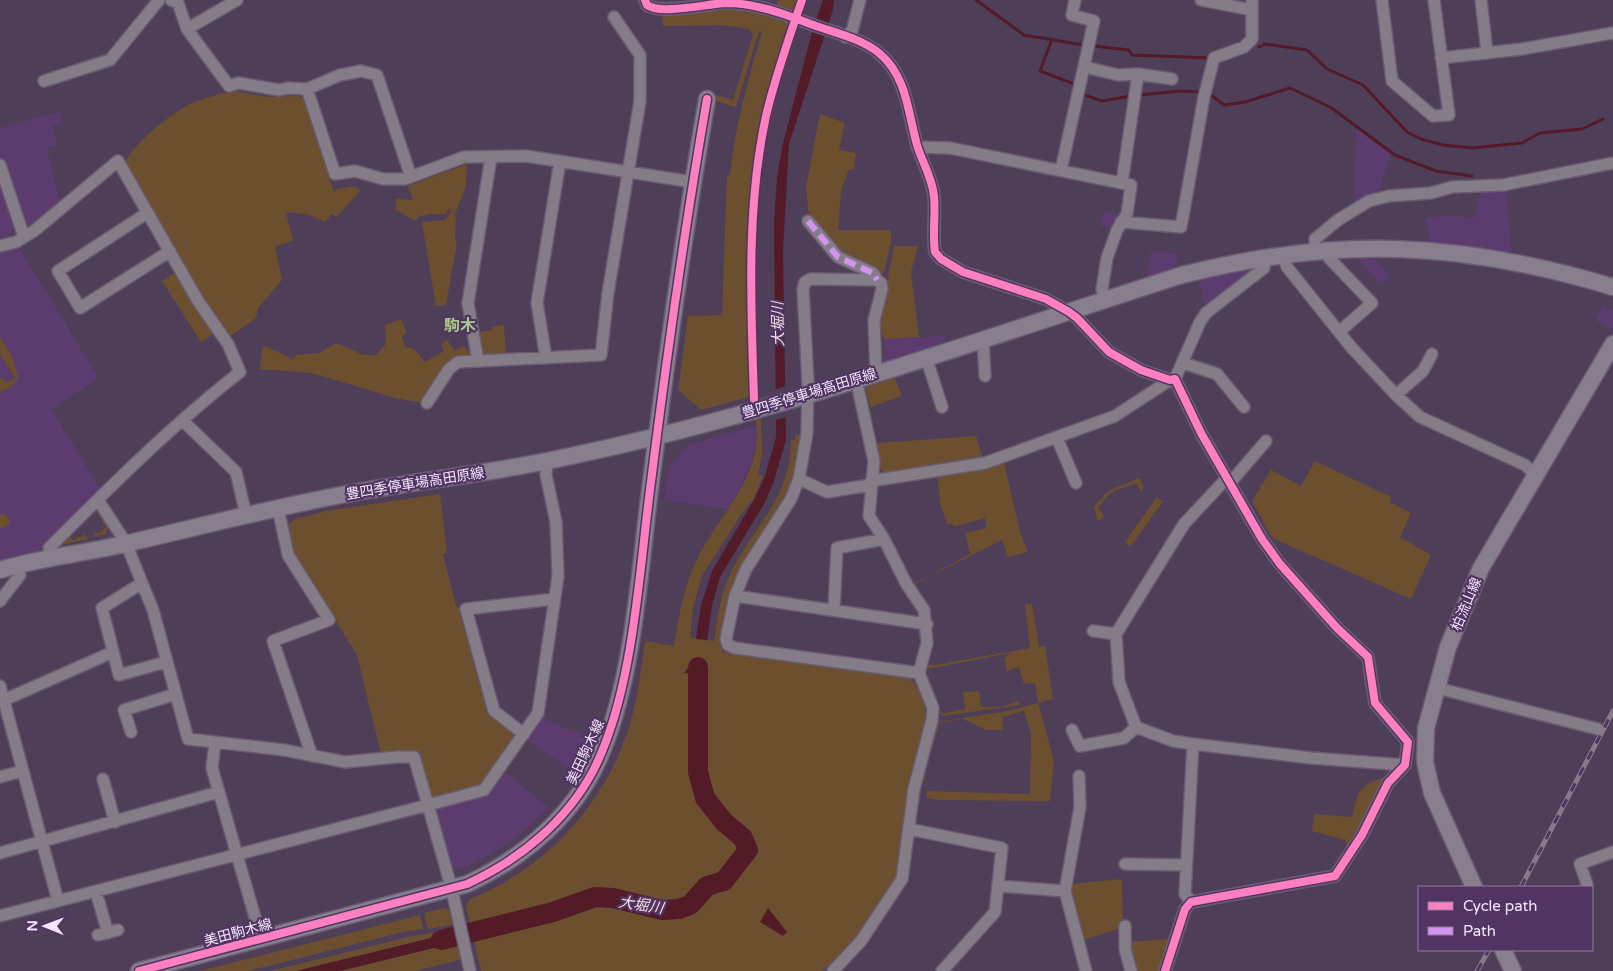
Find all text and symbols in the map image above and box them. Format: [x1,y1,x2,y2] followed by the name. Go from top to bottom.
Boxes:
[769,299,787,347] water label: 大堀川
[444,316,476,336] district label: 駒木
[740,365,879,422] street label: 豊四季停車場高田原線
[345,464,486,503] street label: 豊四季停車場高田原線
[1448,575,1485,633] street label: 柏流山線
[563,717,608,788] street label: 美田駒木線
[1418,886,1593,951] legend
[617,893,667,918] water label: 大堀川
[1463,897,1537,915] text: Cycle path
[20,901,70,951] north arrow
[202,915,274,950] street label: 美田駒木線
[24,920,41,932] text: N
[1463,922,1496,940] text: Path

